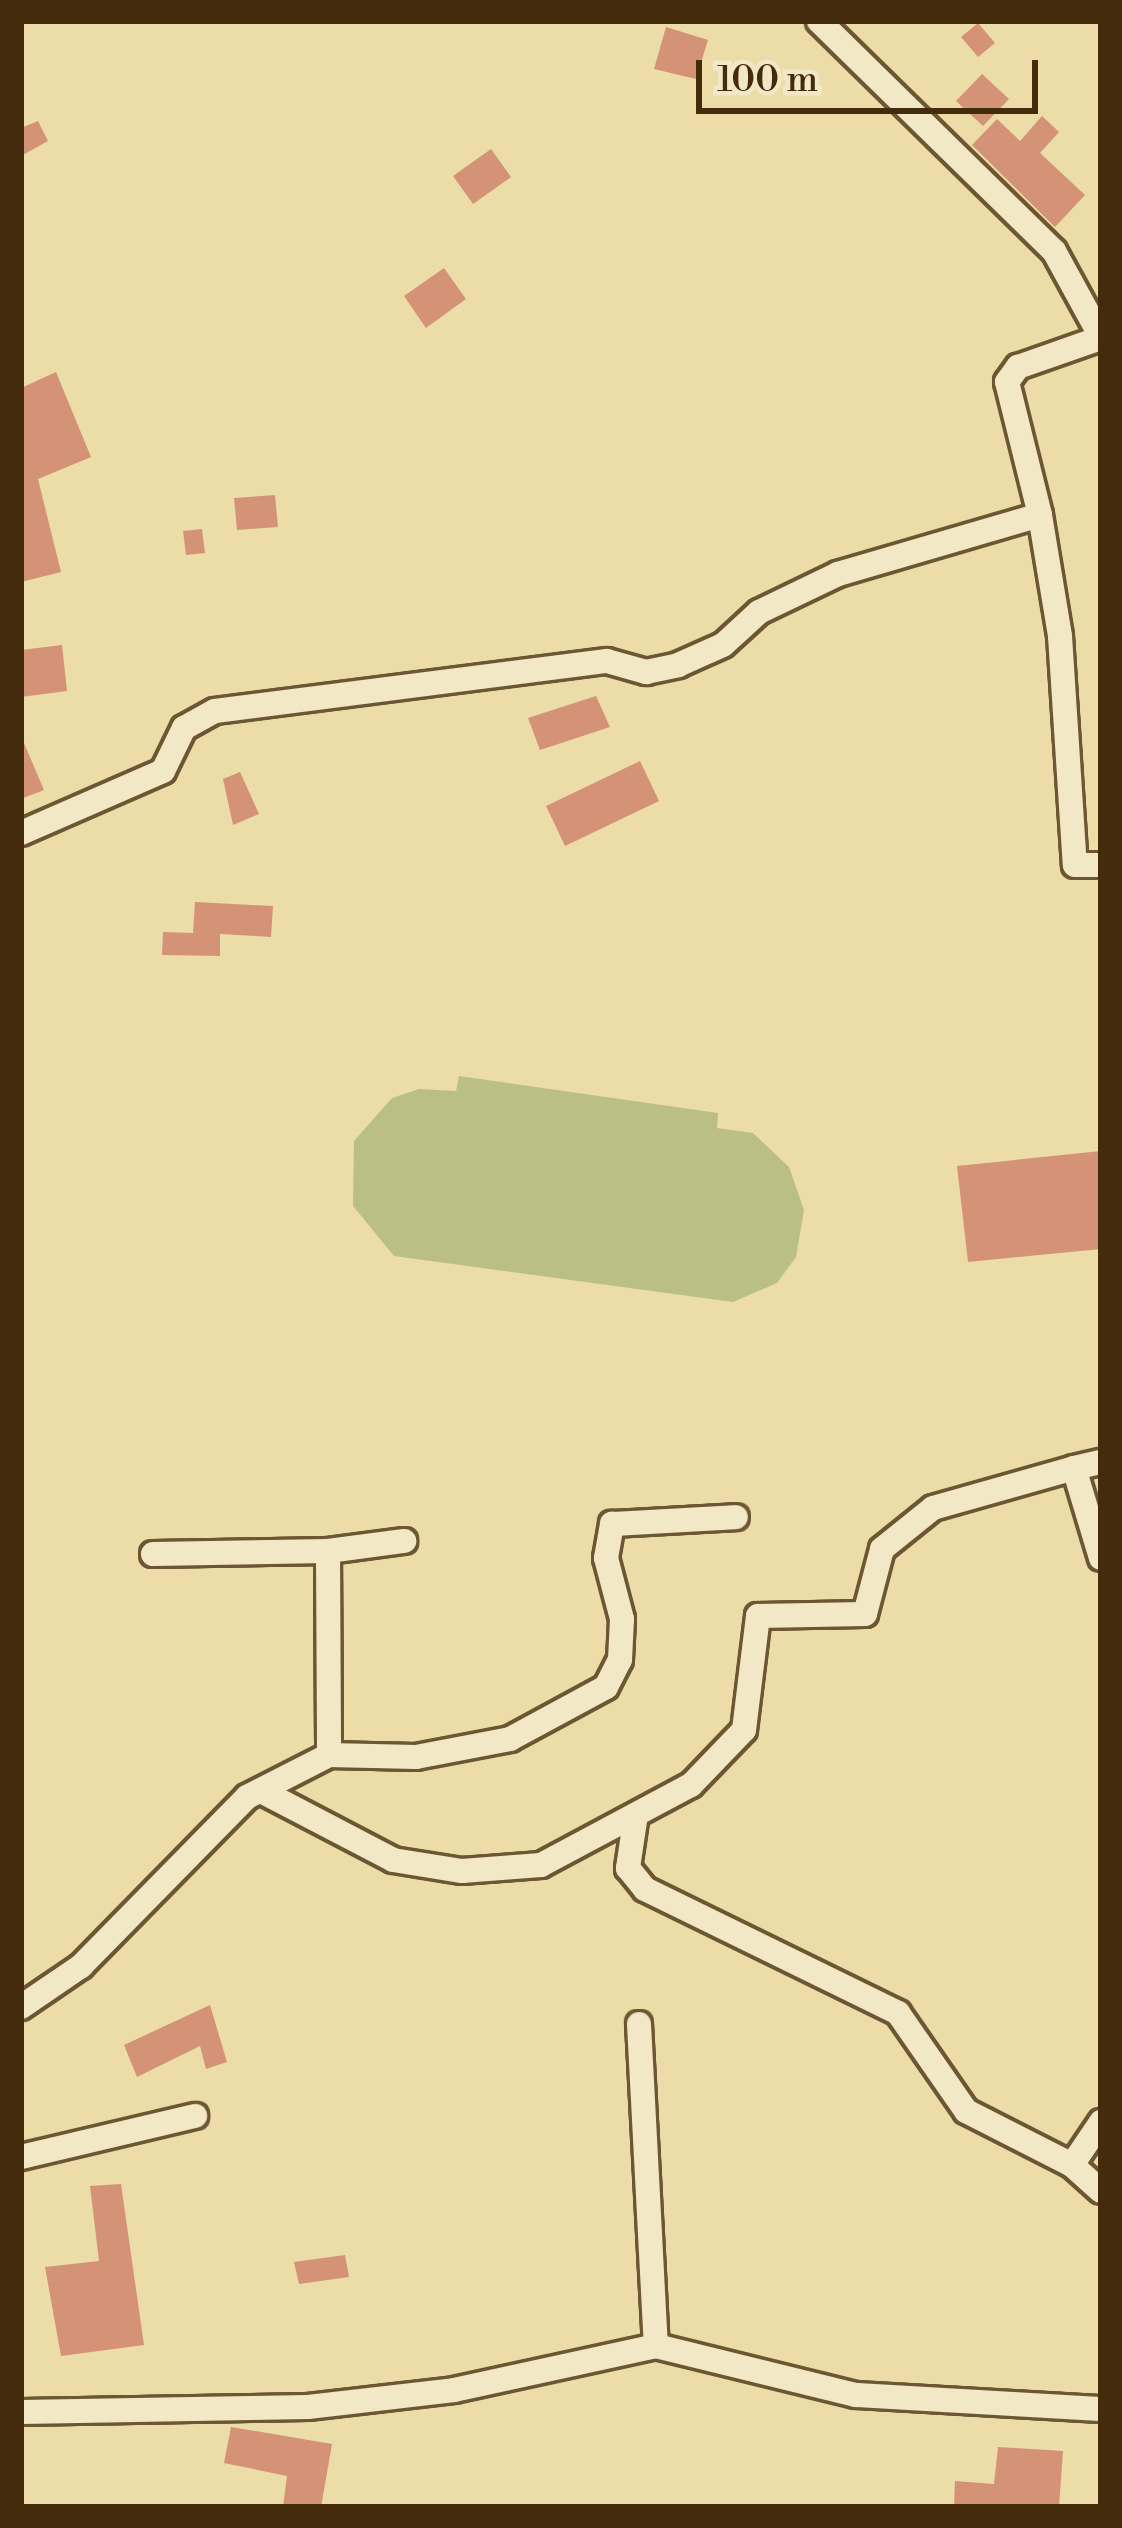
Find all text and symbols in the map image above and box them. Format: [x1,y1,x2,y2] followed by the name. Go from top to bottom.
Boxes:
[702,36,1044,110] scale bar
[717,58,818,103] text: 100 m

